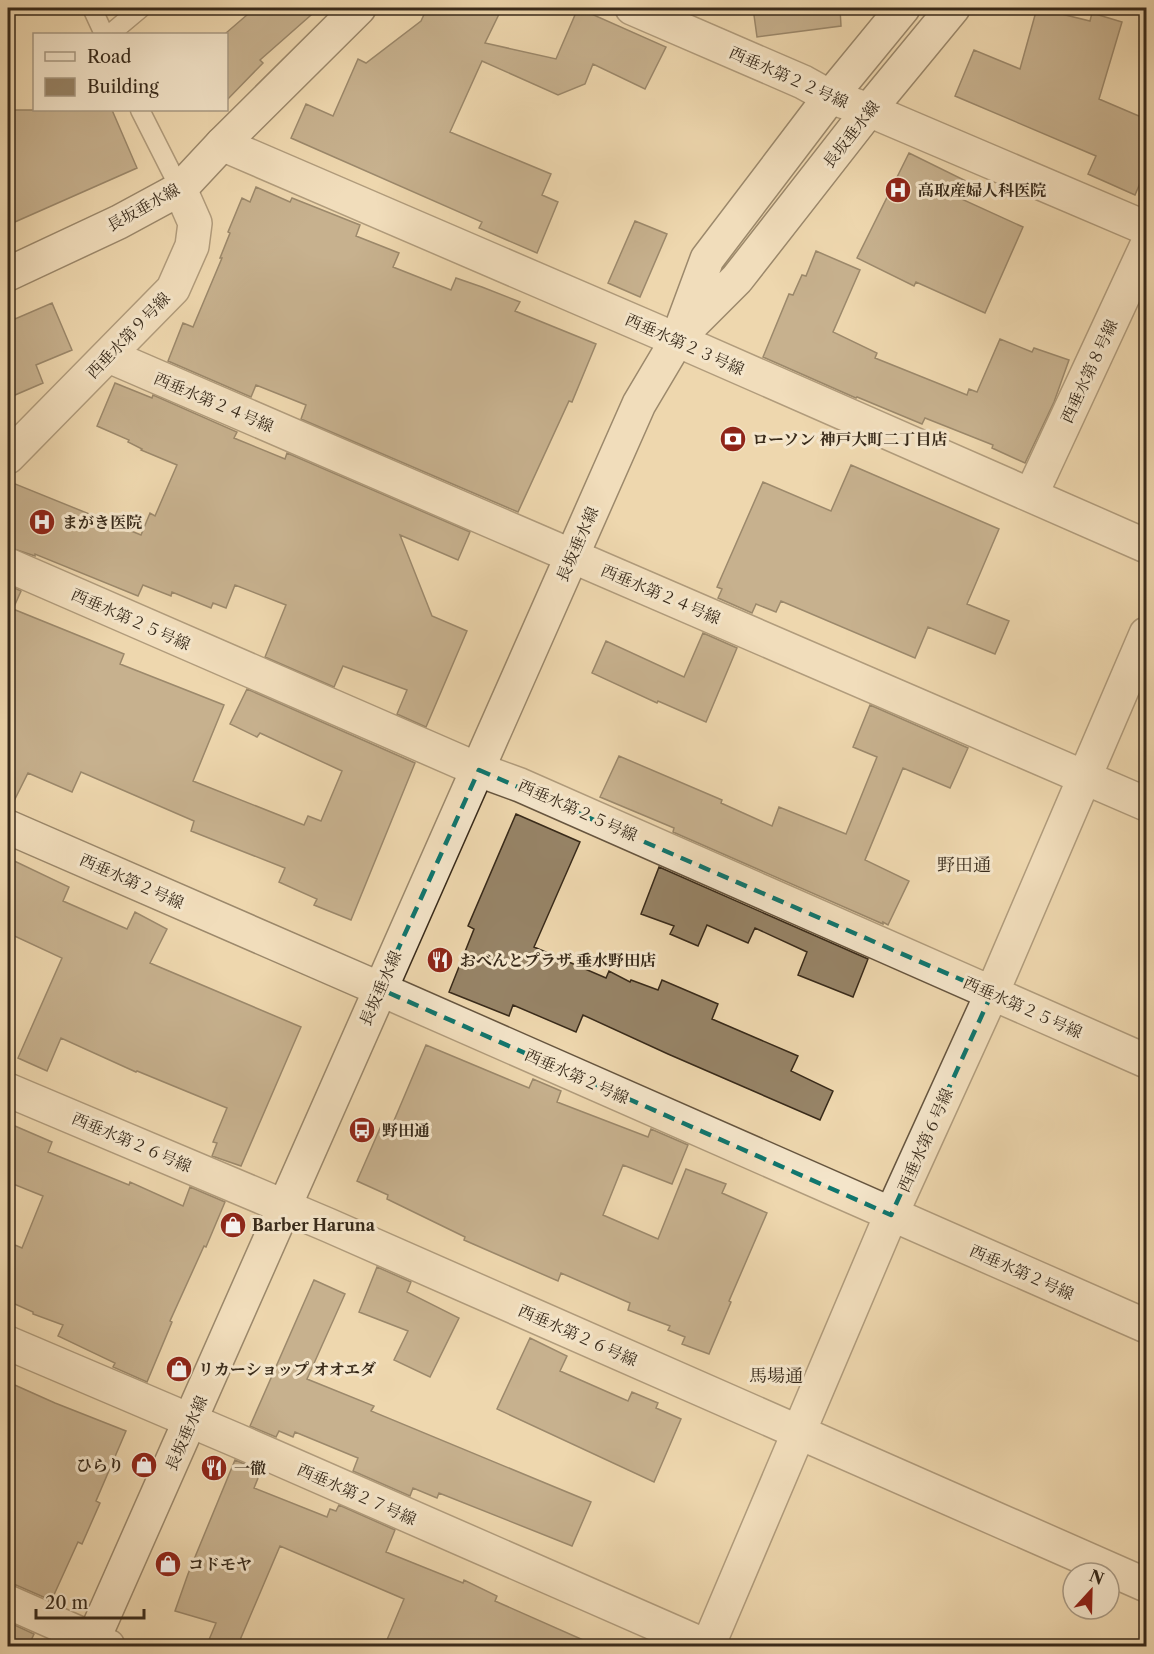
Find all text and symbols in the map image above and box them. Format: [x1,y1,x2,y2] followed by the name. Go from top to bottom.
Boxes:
[33,33,228,111] legend
[726,42,852,112] street label: 西垂水第２２号線
[87,46,132,68] text: Road
[87,76,159,98] text: Building
[818,96,884,172] street label: 長坂垂水線
[883,175,913,205] hospital icon: 高取産婦人科医院
[103,179,183,235] street label: 長坂垂水線
[918,180,1046,200] place label: 高取産婦人科医院
[82,288,174,382] street label: 西垂水第９号線
[622,309,748,379] street label: 西垂水第２３号線
[1056,316,1122,426] street label: 西垂水第８号線
[151,368,277,436] street label: 西垂水第２４号線
[718,424,748,454] bank icon: ローソン 神戸大町二丁目店
[752,429,947,449] place label: ローソン 神戸大町二丁目店
[552,503,602,585] street label: 長坂垂水線
[27,507,57,537] hospital icon: まがき医院
[62,512,142,532] place label: まがき医院
[598,560,724,628] street label: 西垂水第２４号線
[68,584,194,654] street label: 西垂水第２５号線
[515,775,641,845] street label: 西垂水第２５号線
[77,849,187,913] street label: 西垂水第２号線
[937,854,991,876] district label: 野田通
[425,945,455,975] restaurant icon: おべんとプラザ 垂水野田店
[355,947,405,1029] street label: 長坂垂水線
[460,950,656,970] place label: おべんとプラザ 垂水野田店
[960,972,1086,1042] street label: 西垂水第２５号線
[522,1044,632,1108] street label: 西垂水第２号線
[893,1085,957,1195] street label: 西垂水第６号線
[69,1108,195,1176] street label: 西垂水第２６号線
[347,1115,377,1145] bus stop icon: 野田通
[382,1120,430,1140] place label: 野田通
[218,1210,248,1240] shop icon: Barber Haruna
[252,1215,376,1235] place label: Barber Haruna
[967,1240,1077,1304] street label: 西垂水第２号線
[515,1300,641,1370] street label: 西垂水第２６号線
[164,1354,194,1384] shop icon: リカーショップ オオエダ
[198,1359,376,1379] place label: リカーショップ オオエダ
[749,1365,803,1387] district label: 馬場通
[161,1392,211,1474] street label: 長坂垂水線
[129,1450,159,1480] shop icon: ひらり
[199,1453,229,1483] restaurant icon: 一徹
[76,1455,124,1475] place label: ひらり
[234,1458,266,1478] place label: 一徹
[294,1459,420,1529] street label: 西垂水第２７号線
[153,1549,183,1579] shop icon: コドモヤ
[188,1554,252,1574] place label: コドモヤ
[1061,1561,1121,1621] north arrow
[1086,1565,1107,1589] text: N
[36,1582,144,1620] scale bar
[45,1592,89,1614] text: 20 m

